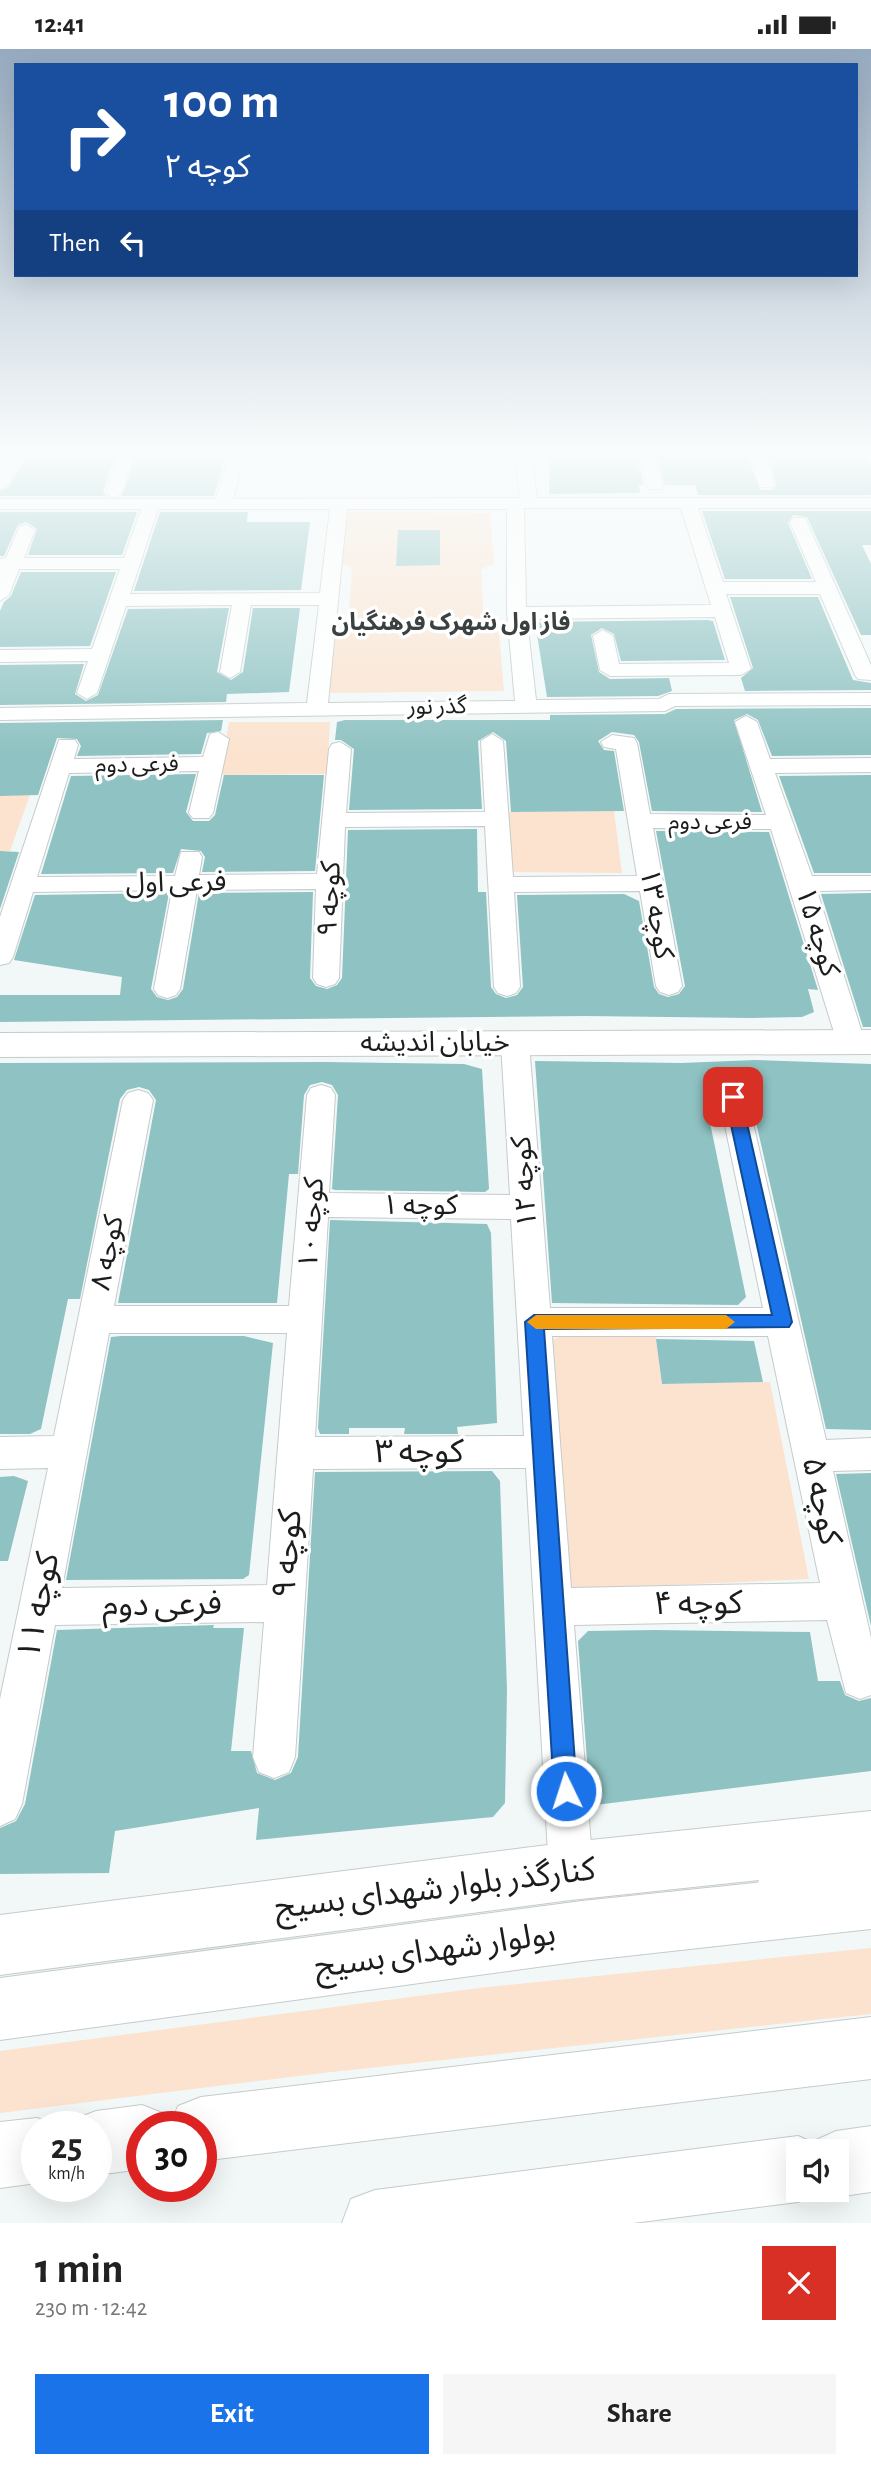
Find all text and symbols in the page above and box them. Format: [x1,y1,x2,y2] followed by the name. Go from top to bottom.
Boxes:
[35,11,85,37] text: 12:41
[164,78,280,127] text: 100 m
[49,91,140,182] icon: right
[164,151,250,183] text: کوچه ۲
[114,224,152,262] icon: left
[49,230,100,256] text: Then
[332,609,570,636] district label: فاز اول شهرک فرهنگیان
[406,694,467,720] street label: گذر نور
[95,753,179,782] street label: فرعی دوم
[668,811,752,839] street label: فرعی دوم
[314,860,348,938] street label: کوچه ۹
[632,866,678,962] street label: کوچه ۱۳
[125,868,227,899] street label: فرعی اول
[788,884,844,981] street label: کوچه ۱۵
[360,1029,510,1057] street label: خیابان اندیشه
[703,1067,763,1127] pin
[714,1078,752,1116] icon: arrive
[508,1135,544,1229] street label: کوچه ۱۲
[295,1176,331,1270] street label: کوچه ۱۰
[382,1192,458,1222] street label: کوچه ۱
[87,1213,131,1293] street label: کوچه ۸
[375,1436,464,1472] street label: کوچه ۳
[793,1454,846,1549] street label: کوچه ۵
[268,1508,311,1600] street label: کوچه ۹
[13,1550,69,1663] street label: کوچه ۱۱
[102,1587,222,1629] street label: فرعی دوم
[653,1587,743,1624] street label: کوچه ۴
[529,1754,603,1828] position arrow
[272,1851,598,1931] street label: کنارگذر بلوار شهدای بسیج
[312,1918,559,1990] street label: بولوار شهدای بسیج
[126,2111,217,2202] speed limit sign: 30
[51,2130,82,2165] text: 25
[786,2139,849,2202] map controls
[786,2139,849,2202] button: sound
[48,2165,85,2183] text: km/h
[762,2246,836,2320] button: close
[35,2248,124,2290] text: 1 min
[35,2297,147,2320] text: 230 m · 12:42
[35,2374,429,2454] button: Exit
[443,2374,836,2454] button: Share

